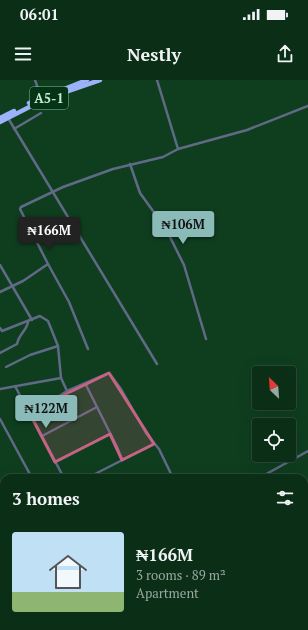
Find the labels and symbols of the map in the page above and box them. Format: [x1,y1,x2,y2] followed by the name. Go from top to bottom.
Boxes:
[30,87,68,109] road number: A5-1
[155,211,211,245] pin: ₦106M
[21,217,77,251] pin: ₦166M
[252,366,296,410] north arrow
[18,395,74,429] pin: ₦122M

